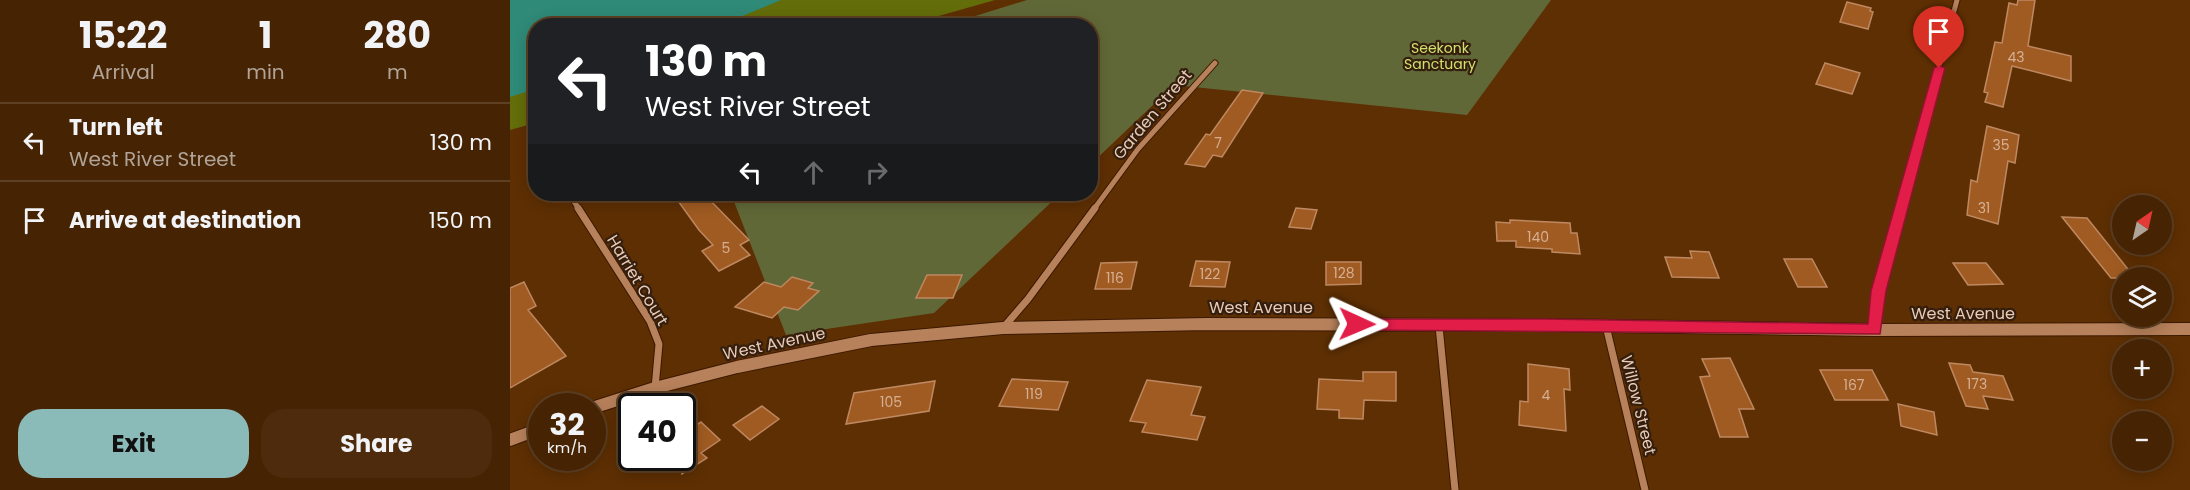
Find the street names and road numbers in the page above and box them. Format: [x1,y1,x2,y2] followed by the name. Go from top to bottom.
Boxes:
[1108,64,1197,164] street label: Garden Street
[601,230,674,330] street label: Harriet Court
[1209,296,1313,319] street label: West Avenue
[1911,302,2015,325] street label: West Avenue
[721,321,827,366] street label: West Avenue
[1615,353,1662,458] street label: Willow Street

